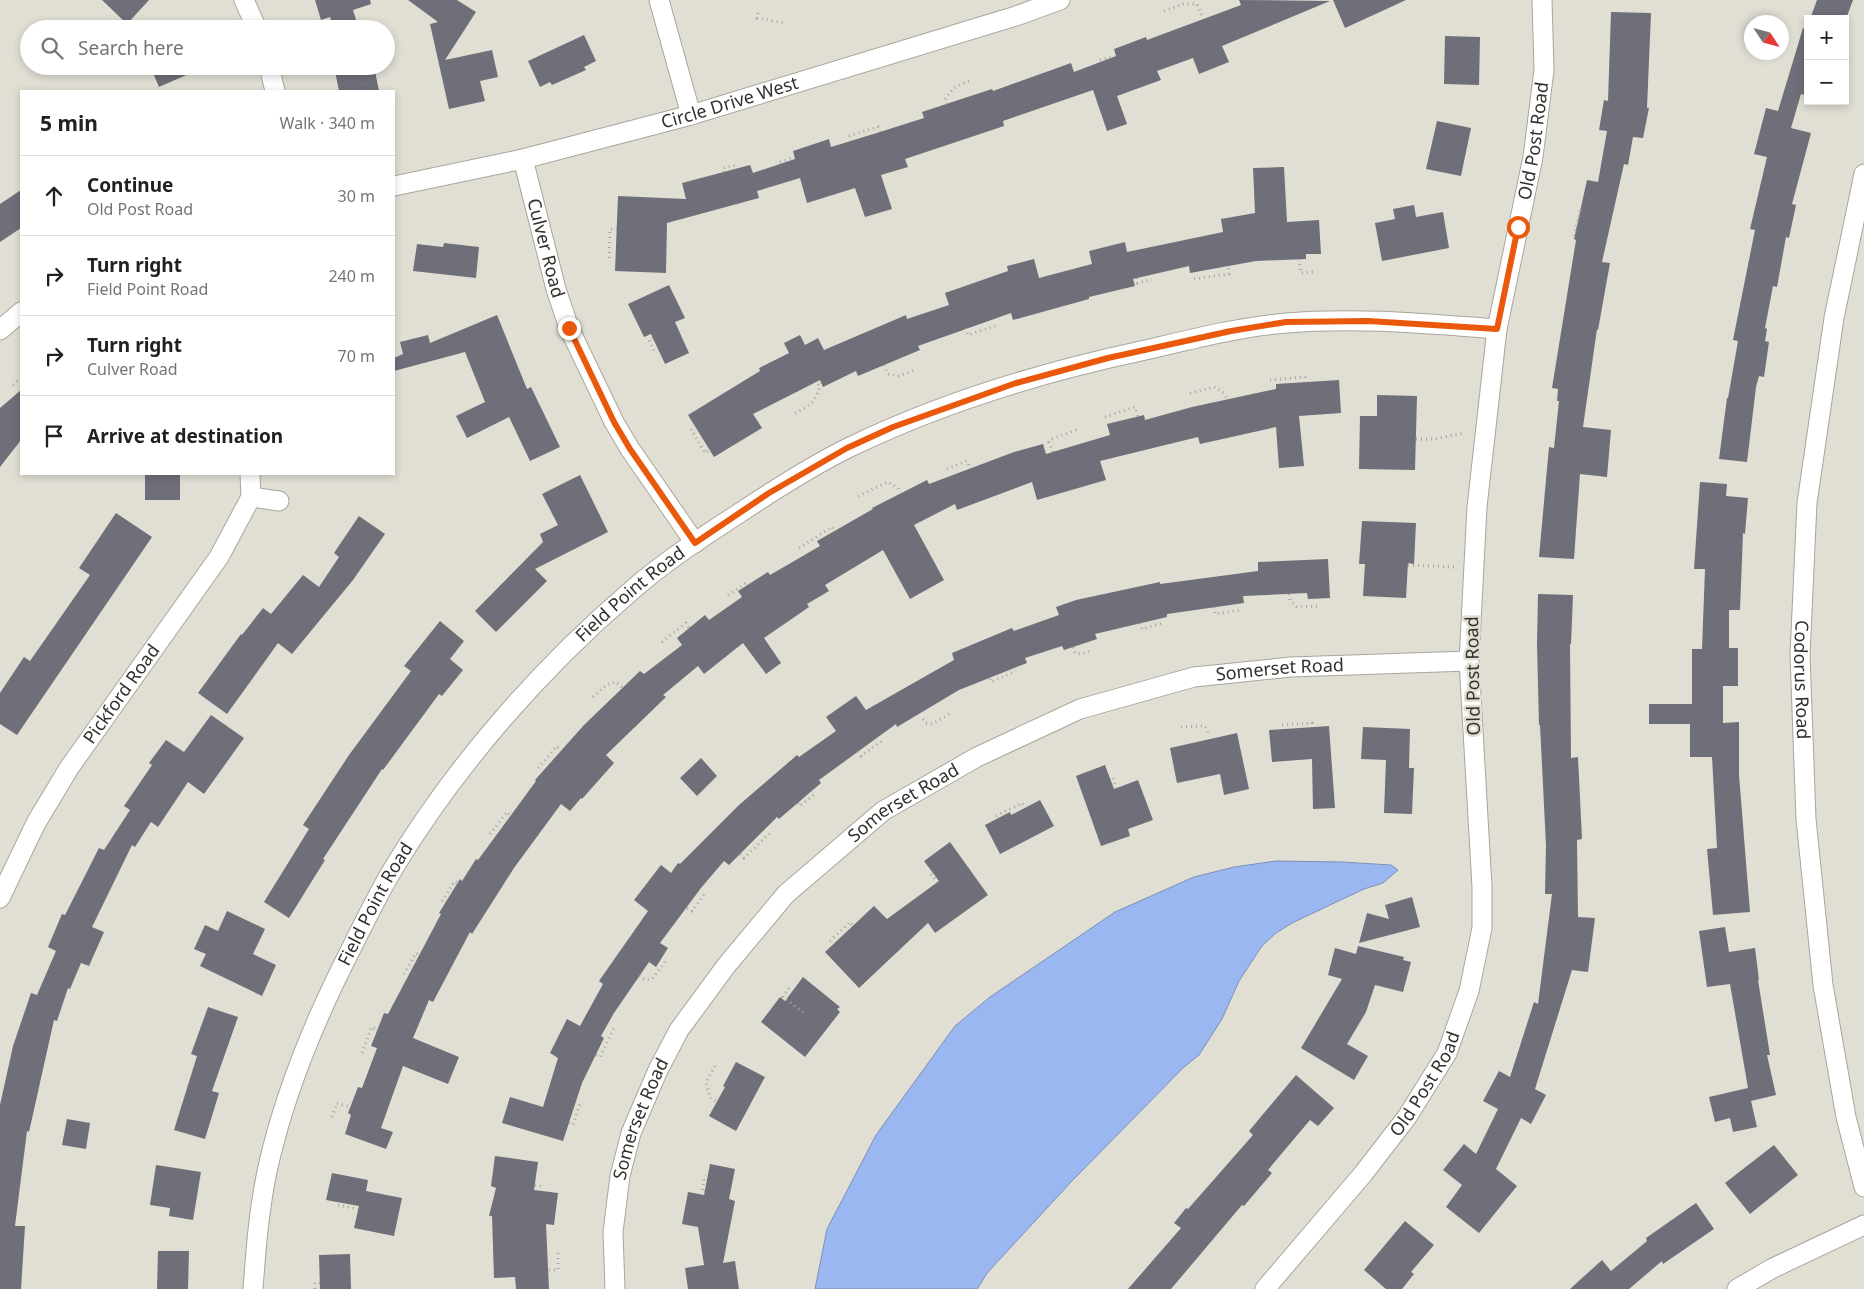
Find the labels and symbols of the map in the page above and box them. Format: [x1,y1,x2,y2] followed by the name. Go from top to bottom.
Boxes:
[1744,15,1789,60] north arrow
[658,70,801,133] street label: Circle Drive West
[1511,80,1553,202] street label: Old Post Road
[522,196,571,301] street label: Culver Road
[1507,216,1530,239] route start
[558,317,581,340] route end
[570,540,689,647] street label: Field Point Road
[1459,616,1485,736] street label: Old Post Road
[1789,620,1816,740] street label: Codorus Road
[77,639,164,748] street label: Pickford Road
[1215,652,1344,686] street label: Somerset Road
[842,757,963,847] street label: Somerset Road
[332,837,418,969] street label: Field Point Road
[1383,1028,1465,1141] street label: Old Post Road
[606,1053,673,1182] street label: Somerset Road

